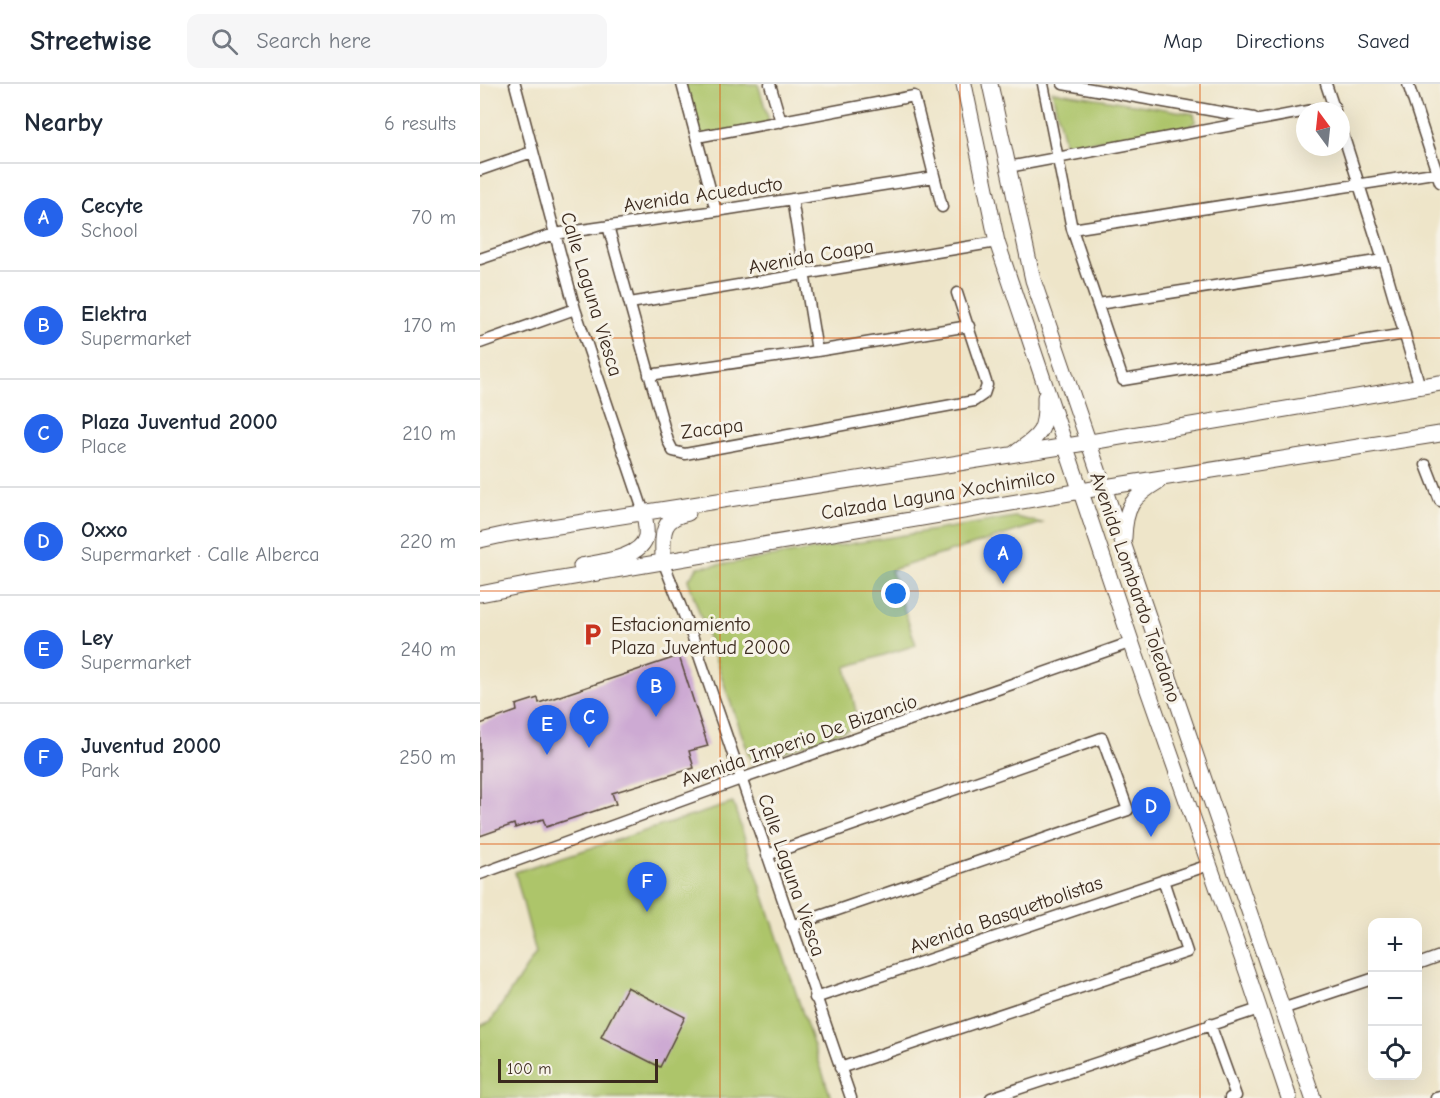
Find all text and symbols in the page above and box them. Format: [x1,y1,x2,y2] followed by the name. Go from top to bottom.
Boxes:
[187,14,607,68] search box
[30,25,151,57] text: Streetwise
[208,25,241,58] icon: search
[256,28,371,54] text: Search here
[1163,29,1203,53] text: Map
[1236,29,1325,53] text: Directions
[1358,29,1410,53] text: Saved
[1296,102,1350,156] north arrow
[24,108,103,138] text: Nearby
[384,112,456,135] text: 6 results
[622,172,784,217] street label: Avenida Acueducto
[81,193,143,219] text: Cecyte
[38,206,49,229] text: A
[411,206,456,229] text: 70 m
[556,209,627,379] street label: Calle Laguna Viesca
[81,219,138,242] text: School
[747,234,876,279] street label: Avenida Coapa
[81,301,147,327] text: Elektra
[37,314,50,337] text: B
[403,314,456,337] text: 170 m
[81,327,191,350] text: Supermarket
[81,409,278,435] text: Plaza Juventud 2000
[679,413,745,444] street label: Zacapa
[37,422,50,445] text: C
[402,422,456,445] text: 210 m
[81,435,127,458] text: Place
[819,465,1057,524] street label: Calzada Laguna Xochimilco
[1085,469,1186,705] street label: Avenida Lombardo Toledano
[81,517,128,543] text: Oxxo
[37,530,50,553] text: D
[400,530,456,553] text: 220 m
[984,534,1022,584] pin: A
[81,543,320,566] text: Supermarket · Calle Alberca
[881,579,910,608] your location
[611,613,791,659] place label: Estacionamiento Plaza Juventud 2000
[580,622,606,648] parking icon: Estacionamiento Plaza Juventud 2000
[81,625,113,651] text: Ley
[38,638,49,661] text: E
[401,638,456,661] text: 240 m
[81,651,191,674] text: Supermarket
[636,668,675,717] pin: B
[678,689,920,792] street label: Avenida Imperio De Bizancio
[570,698,608,748] pin: C
[528,706,566,755] pin: E
[81,733,221,759] text: Juventud 2000
[38,746,49,769] text: F
[399,746,456,769] text: 250 m
[81,759,119,782] text: Park
[1132,788,1170,837] pin: D
[753,791,830,959] street label: Calle Laguna Viesca
[628,862,666,912] pin: F
[907,871,1106,958] street label: Avenida Basquetbolistas
[1368,918,1422,1080] map controls
[1368,918,1422,972] button: +
[1368,972,1422,1026] button: −
[1368,1026,1422,1080] button: locate
[498,1056,658,1084] scale bar
[507,1060,551,1078] text: 100 m

